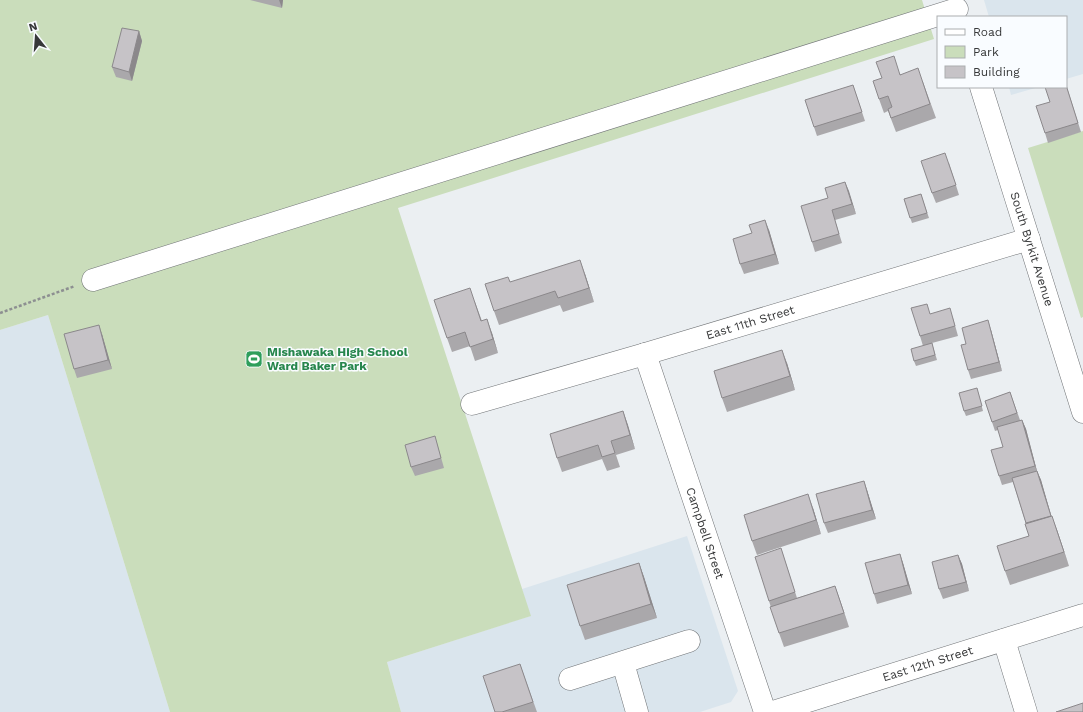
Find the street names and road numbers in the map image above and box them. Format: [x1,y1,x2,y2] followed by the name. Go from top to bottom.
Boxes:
[1007,190,1056,308] street label: South Byrkit Avenue
[704,303,796,342] street label: East 11th Street
[683,486,727,581] street label: Campbell Street
[881,643,975,684] street label: East 12th Street

